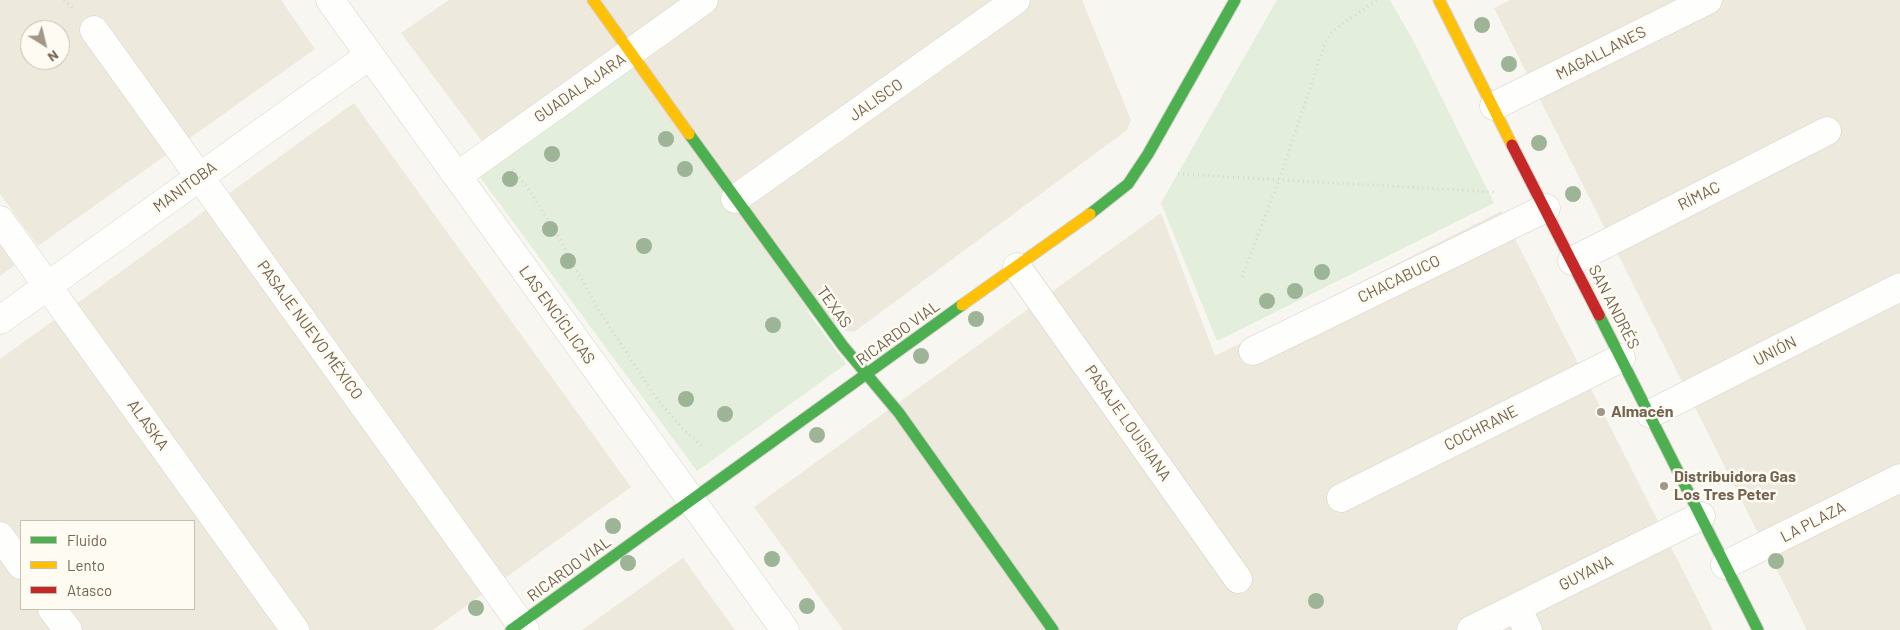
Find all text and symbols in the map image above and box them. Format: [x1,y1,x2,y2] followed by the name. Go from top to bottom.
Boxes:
[20,20,70,70] north arrow
[1553,22,1649,84] street label: MAGALLANES
[45,47,62,66] text: N
[530,49,630,127] street label: GUADALAJARA
[845,75,907,125] street label: JALISCO
[150,158,220,216] street label: MANITOBA
[1675,177,1723,215] street label: RÍMAC
[1355,251,1443,307] street label: CHACABUCO
[253,257,367,403] street label: PASAJE NUEVO MÉXICO
[515,262,599,368] street label: LAS ENCÍCLICAS
[1585,262,1643,352] street label: SAN ANDRÉS
[813,282,855,332] street label: TEXAS
[853,296,943,370] street label: RICARDO VIAL
[1750,332,1800,370] street label: UNIÓN
[1081,361,1175,485] street label: PASAJE LOUISIANA
[123,396,173,454] street label: ALASKA
[1441,401,1521,455] street label: COCHRANE
[1611,402,1673,422] place label: Almacén
[1595,406,1607,418] marker: Almacén
[1674,467,1796,505] place label: Distribuidora Gas Los Tres Peter
[1658,480,1670,492] marker: Distribuidora Gas Los Tres Peter
[1777,497,1849,547] street label: LA PLAZA
[20,520,195,610] legend
[67,531,107,549] text: Fluido
[524,532,614,606] street label: RICARDO VIAL
[1556,551,1616,595] street label: GUYANA
[67,556,105,574] text: Lento
[67,581,112,599] text: Atasco

